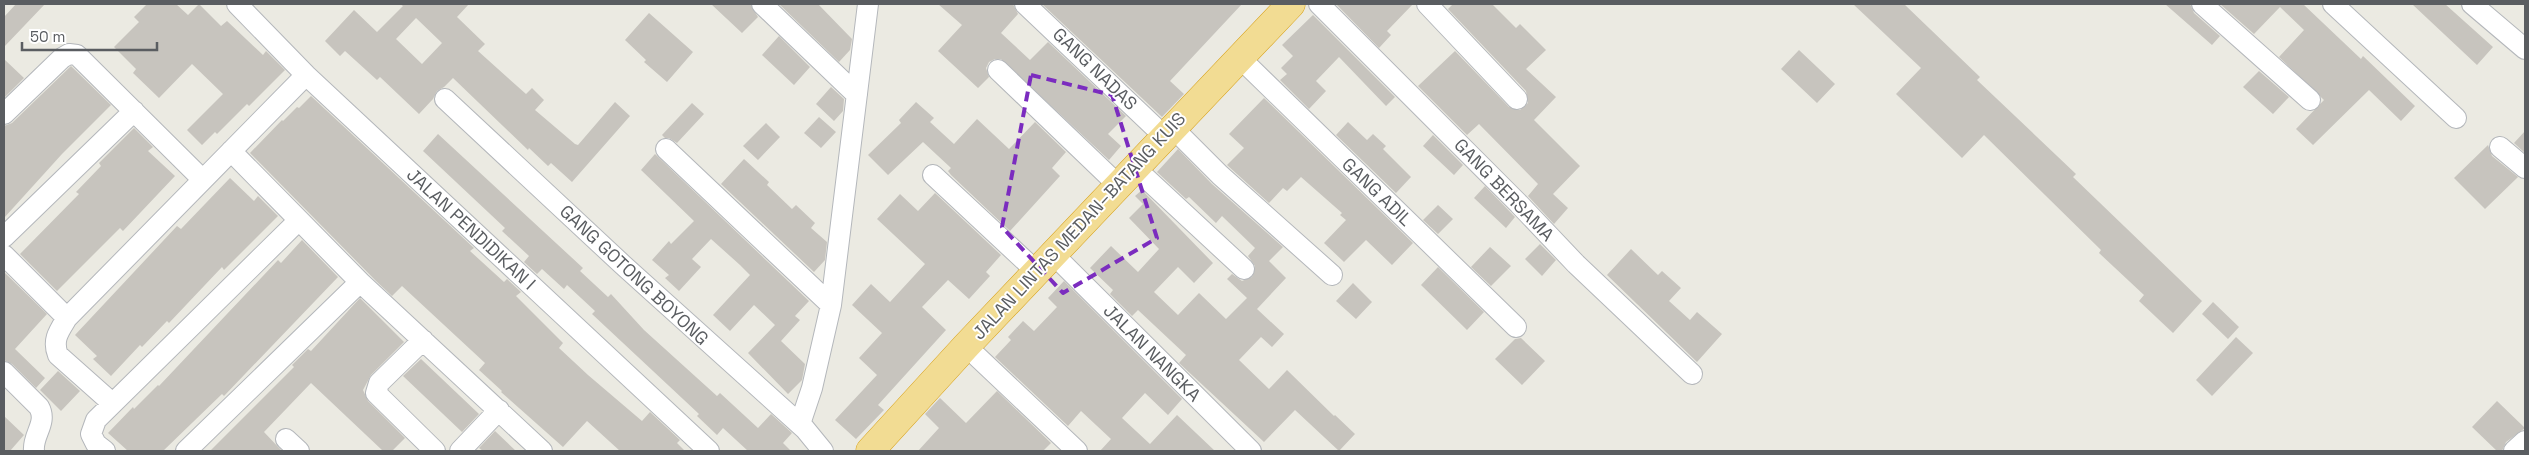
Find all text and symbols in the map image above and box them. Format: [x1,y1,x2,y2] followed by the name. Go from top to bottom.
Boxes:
[22,20,158,52] scale bar
[1048,22,1143,115] street label: GANG NADAS
[30,27,65,46] text: 50 m
[967,107,1190,344] street label: JALAN LINTAS MEDAN–BATANG KUIS
[1449,133,1559,246] street label: GANG BERSAMA
[1337,152,1417,231] street label: GANG ADIL
[402,163,541,294] street label: JALAN PENDIDIKAN I
[555,200,714,350] street label: GANG GOTONG BOYONG
[1099,299,1206,406] street label: JALAN NANGKA

